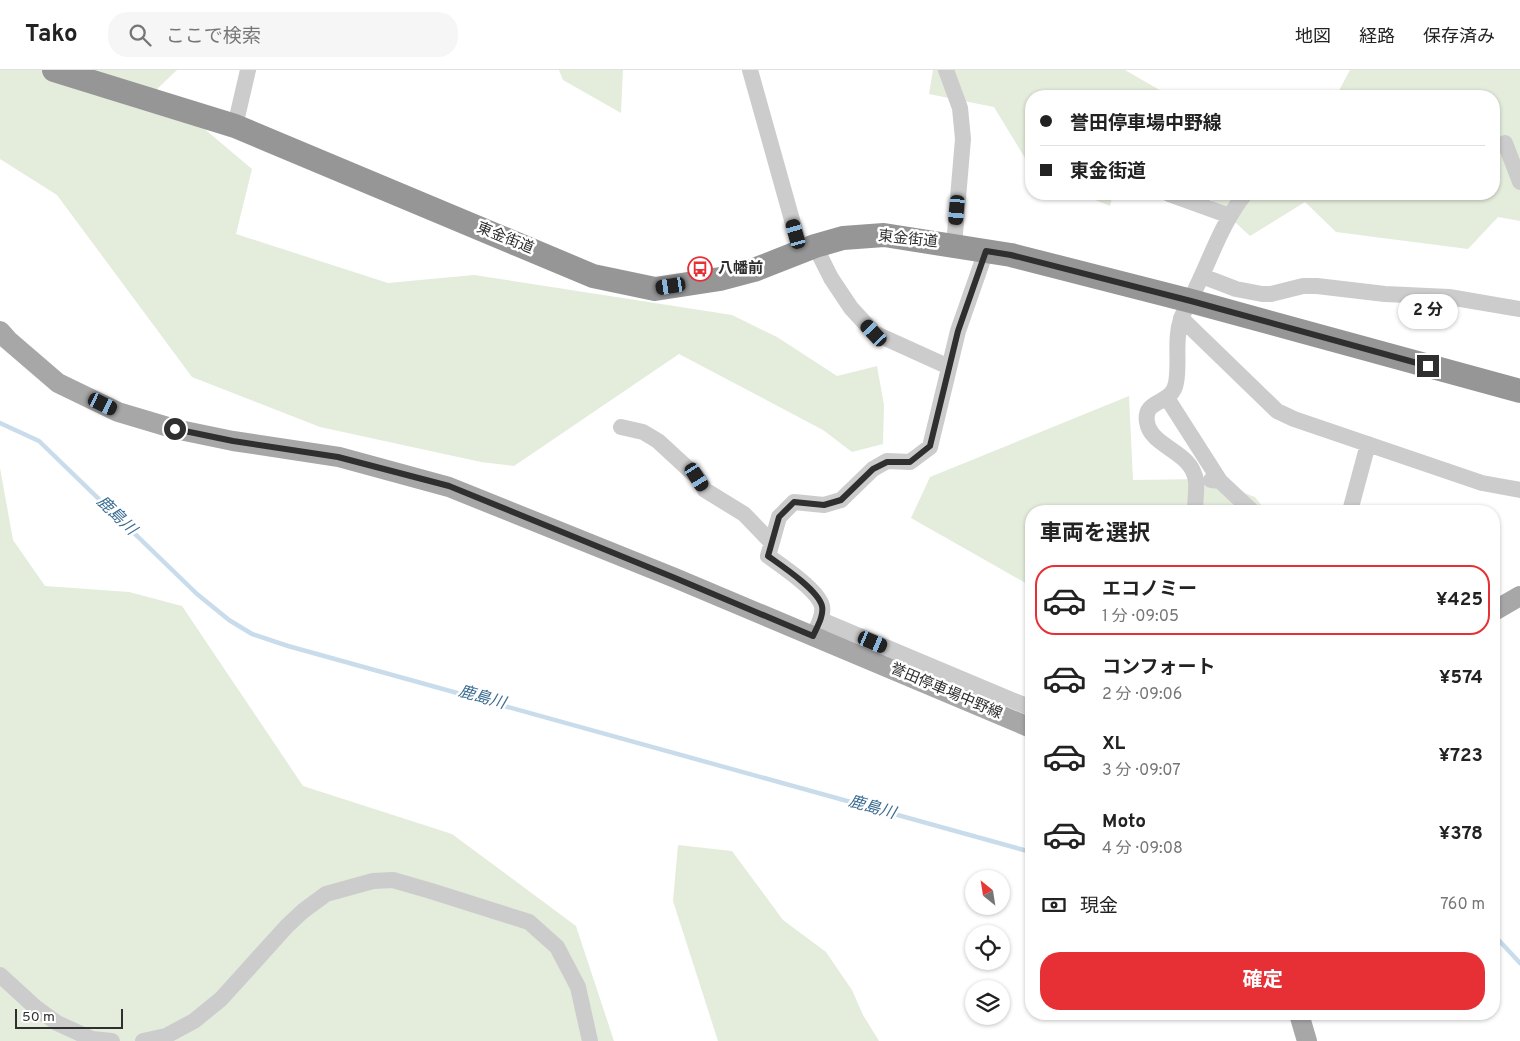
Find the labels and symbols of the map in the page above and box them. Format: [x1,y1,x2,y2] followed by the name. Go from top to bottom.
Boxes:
[948,194,965,226] car
[784,218,807,250] car
[474,219,536,259] street label: 東金街道
[877,227,939,253] street label: 東金街道
[687,256,713,282] bus stop icon: 八幡前
[718,259,763,279] place label: 八幡前
[655,276,686,296] car
[1398,294,1458,328] callout: 2 分
[858,317,889,349] car
[1417,355,1439,377] route end
[86,391,119,417] car
[164,418,186,440] route start
[682,460,711,494] car
[92,492,142,541] water label: 鹿島川
[856,629,889,655] car
[887,660,1005,724] street label: 誉田停車場中野線
[456,682,510,715] water label: 鹿島川
[846,792,900,825] water label: 鹿島川
[965,870,1010,915] north arrow
[15,1006,122,1029] scale bar

